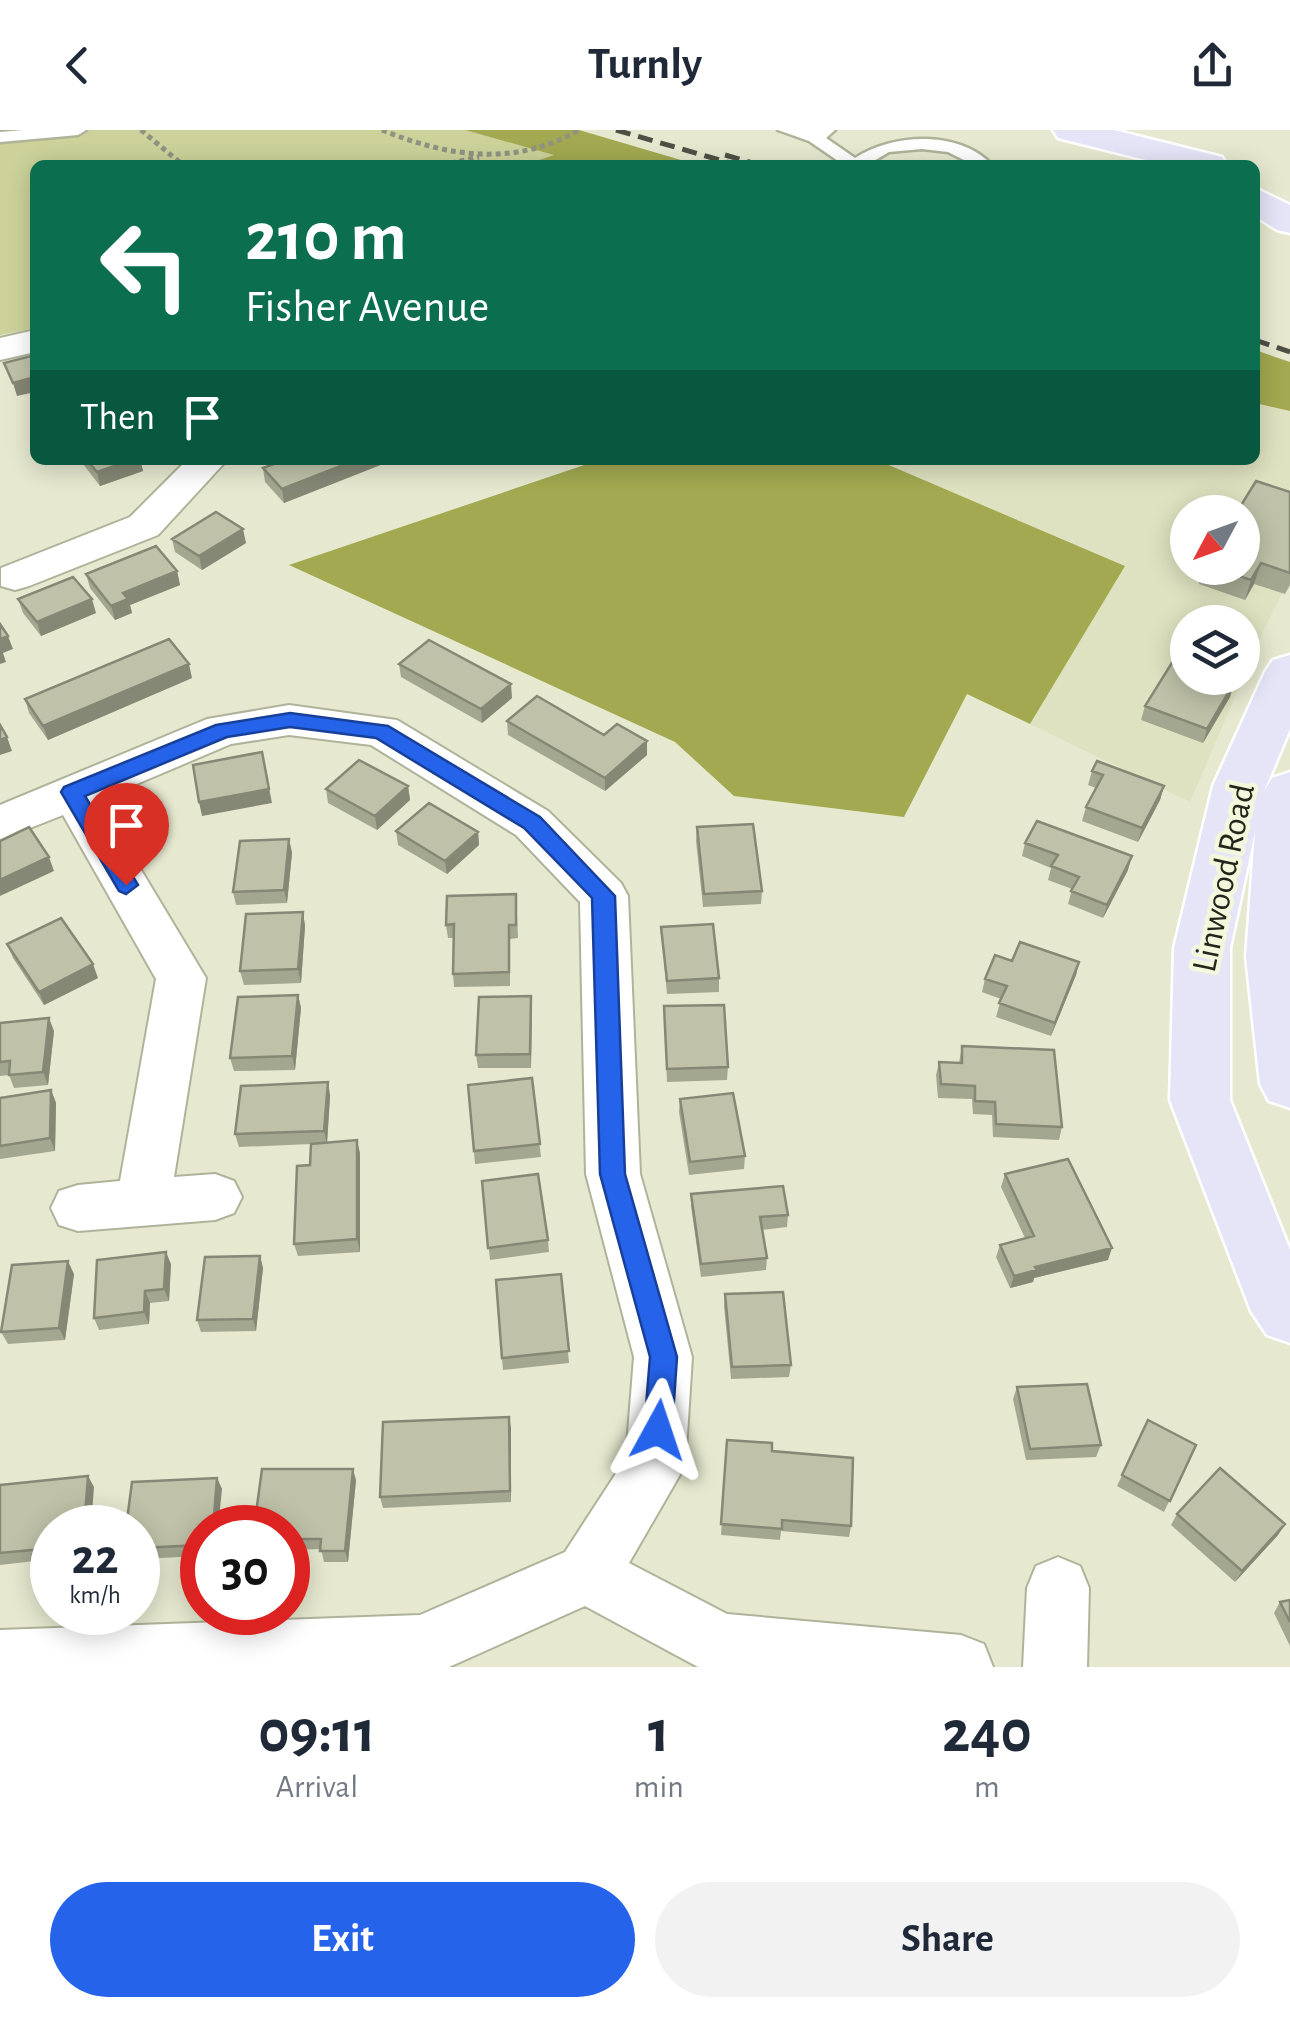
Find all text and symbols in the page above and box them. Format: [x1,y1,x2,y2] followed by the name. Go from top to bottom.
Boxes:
[50,38,105,93] icon: back
[1185,38,1240,93] icon: share
[588,42,702,87] text: Turnly
[80,200,210,330] icon: left
[245,203,407,273] text: 210 m
[245,285,489,330] text: Fisher Avenue
[175,390,230,445] icon: arrive
[80,399,155,437] text: Then
[1170,495,1260,585] north arrow
[1170,495,1260,695] map controls
[1170,605,1260,695] button: layers
[1187,781,1261,975] street label: Linwood Road
[84,783,169,886] pin
[99,798,154,853] icon: arrive
[606,1378,710,1482] position arrow
[180,1505,310,1635] speed limit sign: 30
[71,1533,119,1583] text: 22
[69,1583,121,1608] text: km/h
[258,1703,376,1763] text: 09:11
[648,1703,670,1763] text: 1
[942,1703,1032,1763] text: 240
[276,1771,358,1803] text: Arrival
[634,1771,684,1803] text: min
[974,1771,1000,1803] text: m
[50,1882,635,1997] button: Exit
[655,1882,1240,1997] button: Share

